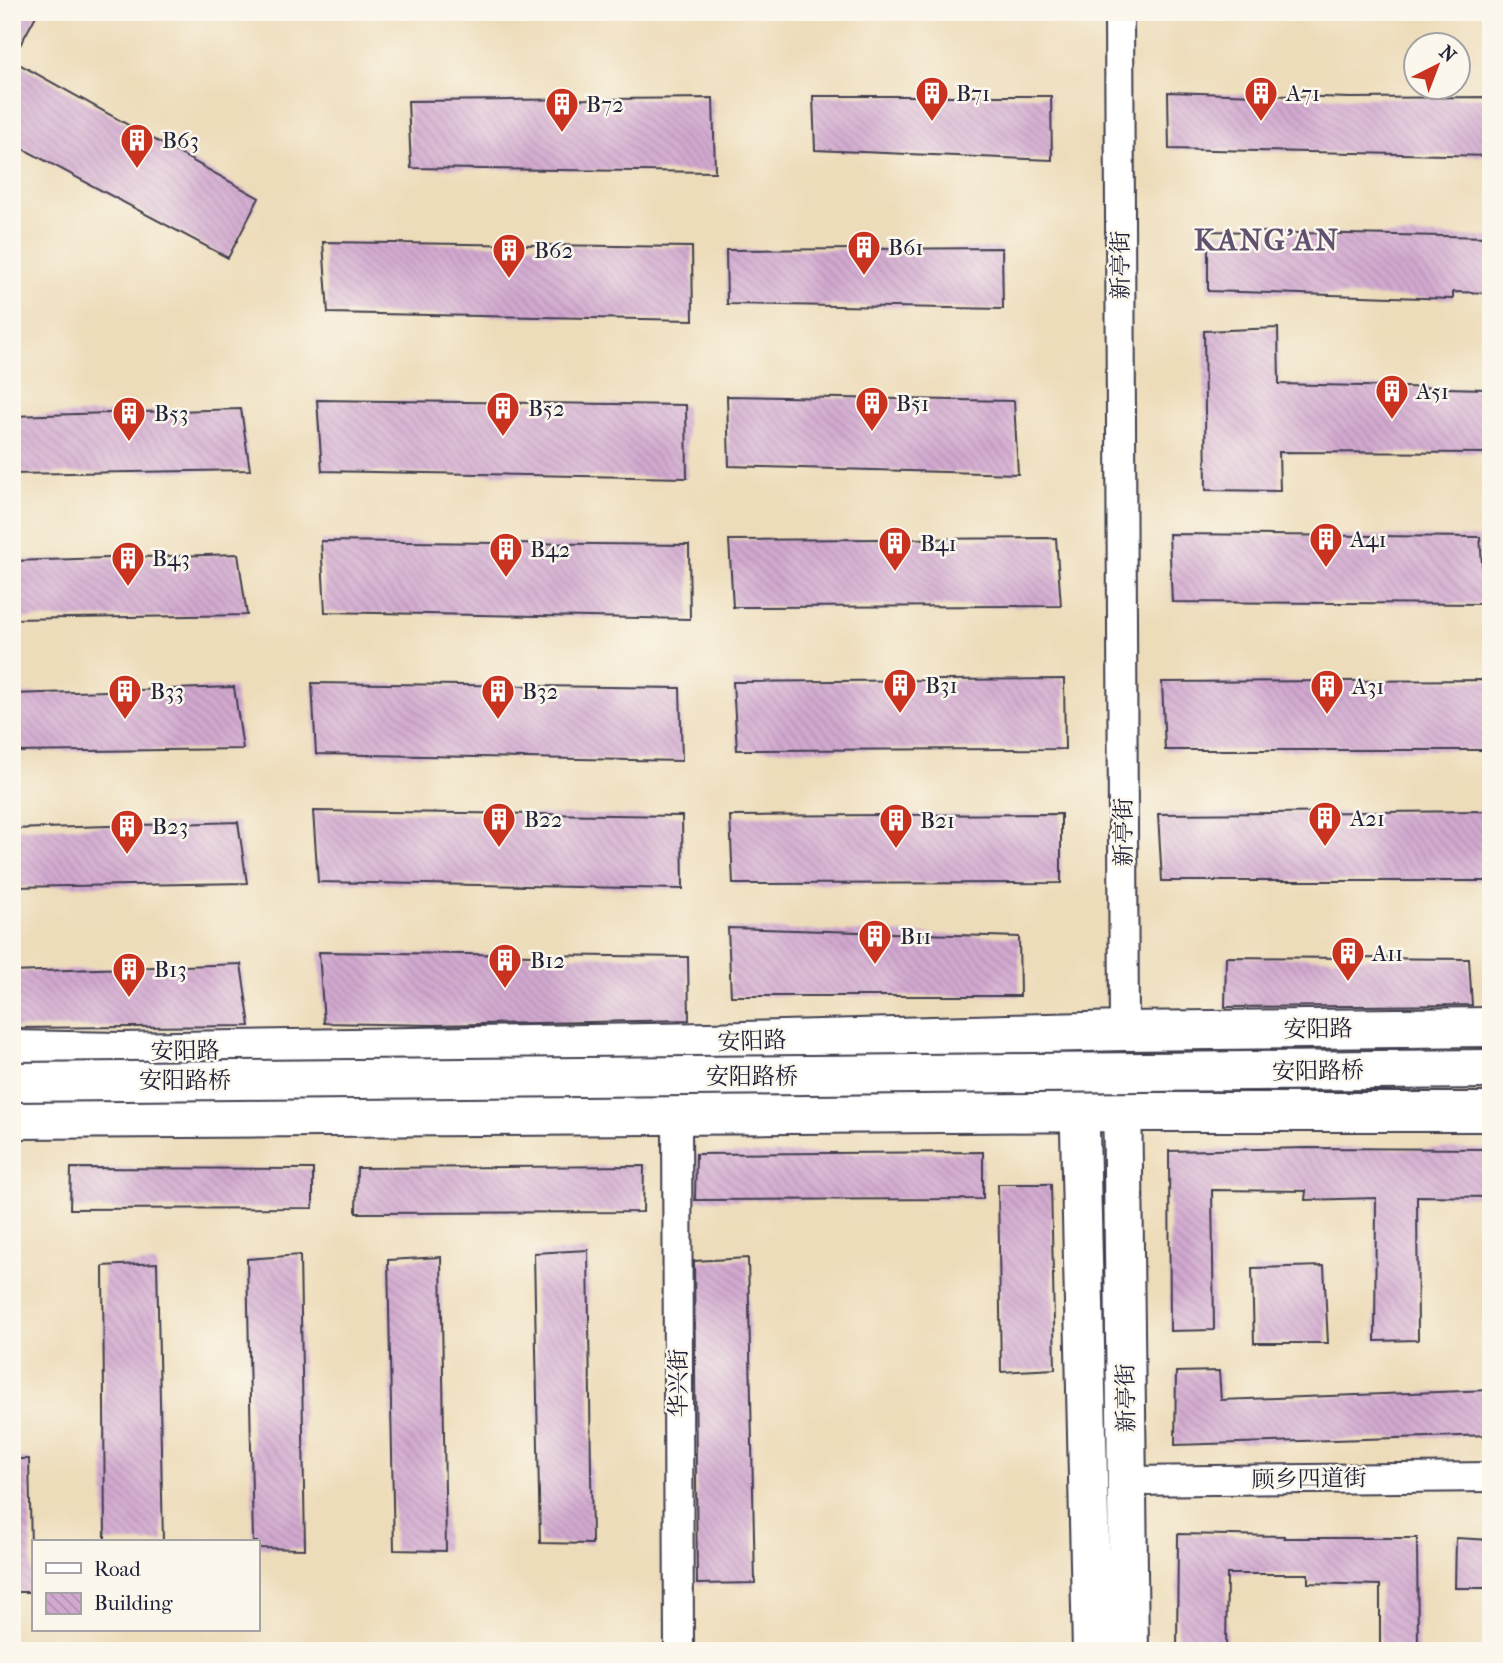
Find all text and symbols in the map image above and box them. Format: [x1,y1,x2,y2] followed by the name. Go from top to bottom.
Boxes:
[1402,32,1472,102] north arrow
[1435,41,1461,67] text: N
[913,74,951,123] building icon: B71
[1242,74,1280,123] building icon: A71
[956,80,990,107] place label: B71
[1285,80,1320,107] place label: A71
[543,85,581,134] building icon: B72
[586,91,624,118] place label: B72
[118,121,156,170] building icon: B63
[162,127,199,154] place label: B63
[1194,223,1340,258] district label: KANG'AN
[845,228,883,277] building icon: B61
[490,231,528,280] building icon: B62
[1107,231,1134,300] street label: 新亭街
[888,234,924,261] place label: B61
[534,237,573,264] place label: B62
[1373,372,1411,421] building icon: A51
[1415,378,1449,405] place label: A51
[853,384,891,433] building icon: B51
[484,389,522,438] building icon: B52
[896,390,929,417] place label: B51
[110,394,148,443] building icon: B53
[528,395,565,422] place label: B52
[154,400,188,427] place label: B53
[1307,520,1345,569] building icon: A41
[876,524,914,573] building icon: B41
[1349,526,1387,553] place label: A41
[487,530,525,579] building icon: B42
[920,530,957,557] place label: B41
[530,536,571,563] place label: B42
[109,539,147,588] building icon: B43
[152,545,190,572] place label: B43
[881,666,919,715] building icon: B31
[1308,667,1346,716] building icon: A31
[106,672,144,721] building icon: B33
[479,672,517,721] building icon: B32
[925,672,958,699] place label: B31
[1351,673,1385,700] place label: A31
[150,678,184,705] place label: B33
[522,678,558,705] place label: B32
[1110,798,1137,867] street label: 新亭街
[1306,799,1344,848] building icon: A21
[480,800,518,849] building icon: B22
[877,801,915,850] building icon: B21
[1349,805,1385,832] place label: A21
[524,806,563,833] place label: B22
[108,807,146,856] building icon: B23
[920,807,955,834] place label: B21
[152,813,188,840] place label: B23
[856,917,894,966] building icon: B11
[900,923,931,950] place label: B11
[1329,934,1367,983] building icon: A11
[1371,940,1403,967] place label: A11
[486,941,524,990] building icon: B12
[530,947,565,974] place label: B12
[110,950,148,999] building icon: B13
[154,956,187,983] place label: B13
[1283,1015,1353,1043] street label: 安阳路
[717,1026,787,1056] street label: 安阳路
[150,1037,220,1065] street label: 安阳路
[1272,1057,1364,1085] street label: 安阳路桥
[706,1063,798,1090] street label: 安阳路桥
[139,1067,231,1094] street label: 安阳路桥
[665,1349,692,1418] street label: 华兴街
[1112,1363,1140,1433] street label: 新亭街
[1251,1464,1367,1494] street label: 顾乡四道街
[32,1540,259,1632] legend
[94,1557,141,1581] text: Road
[94,1591,173,1615] text: Building

